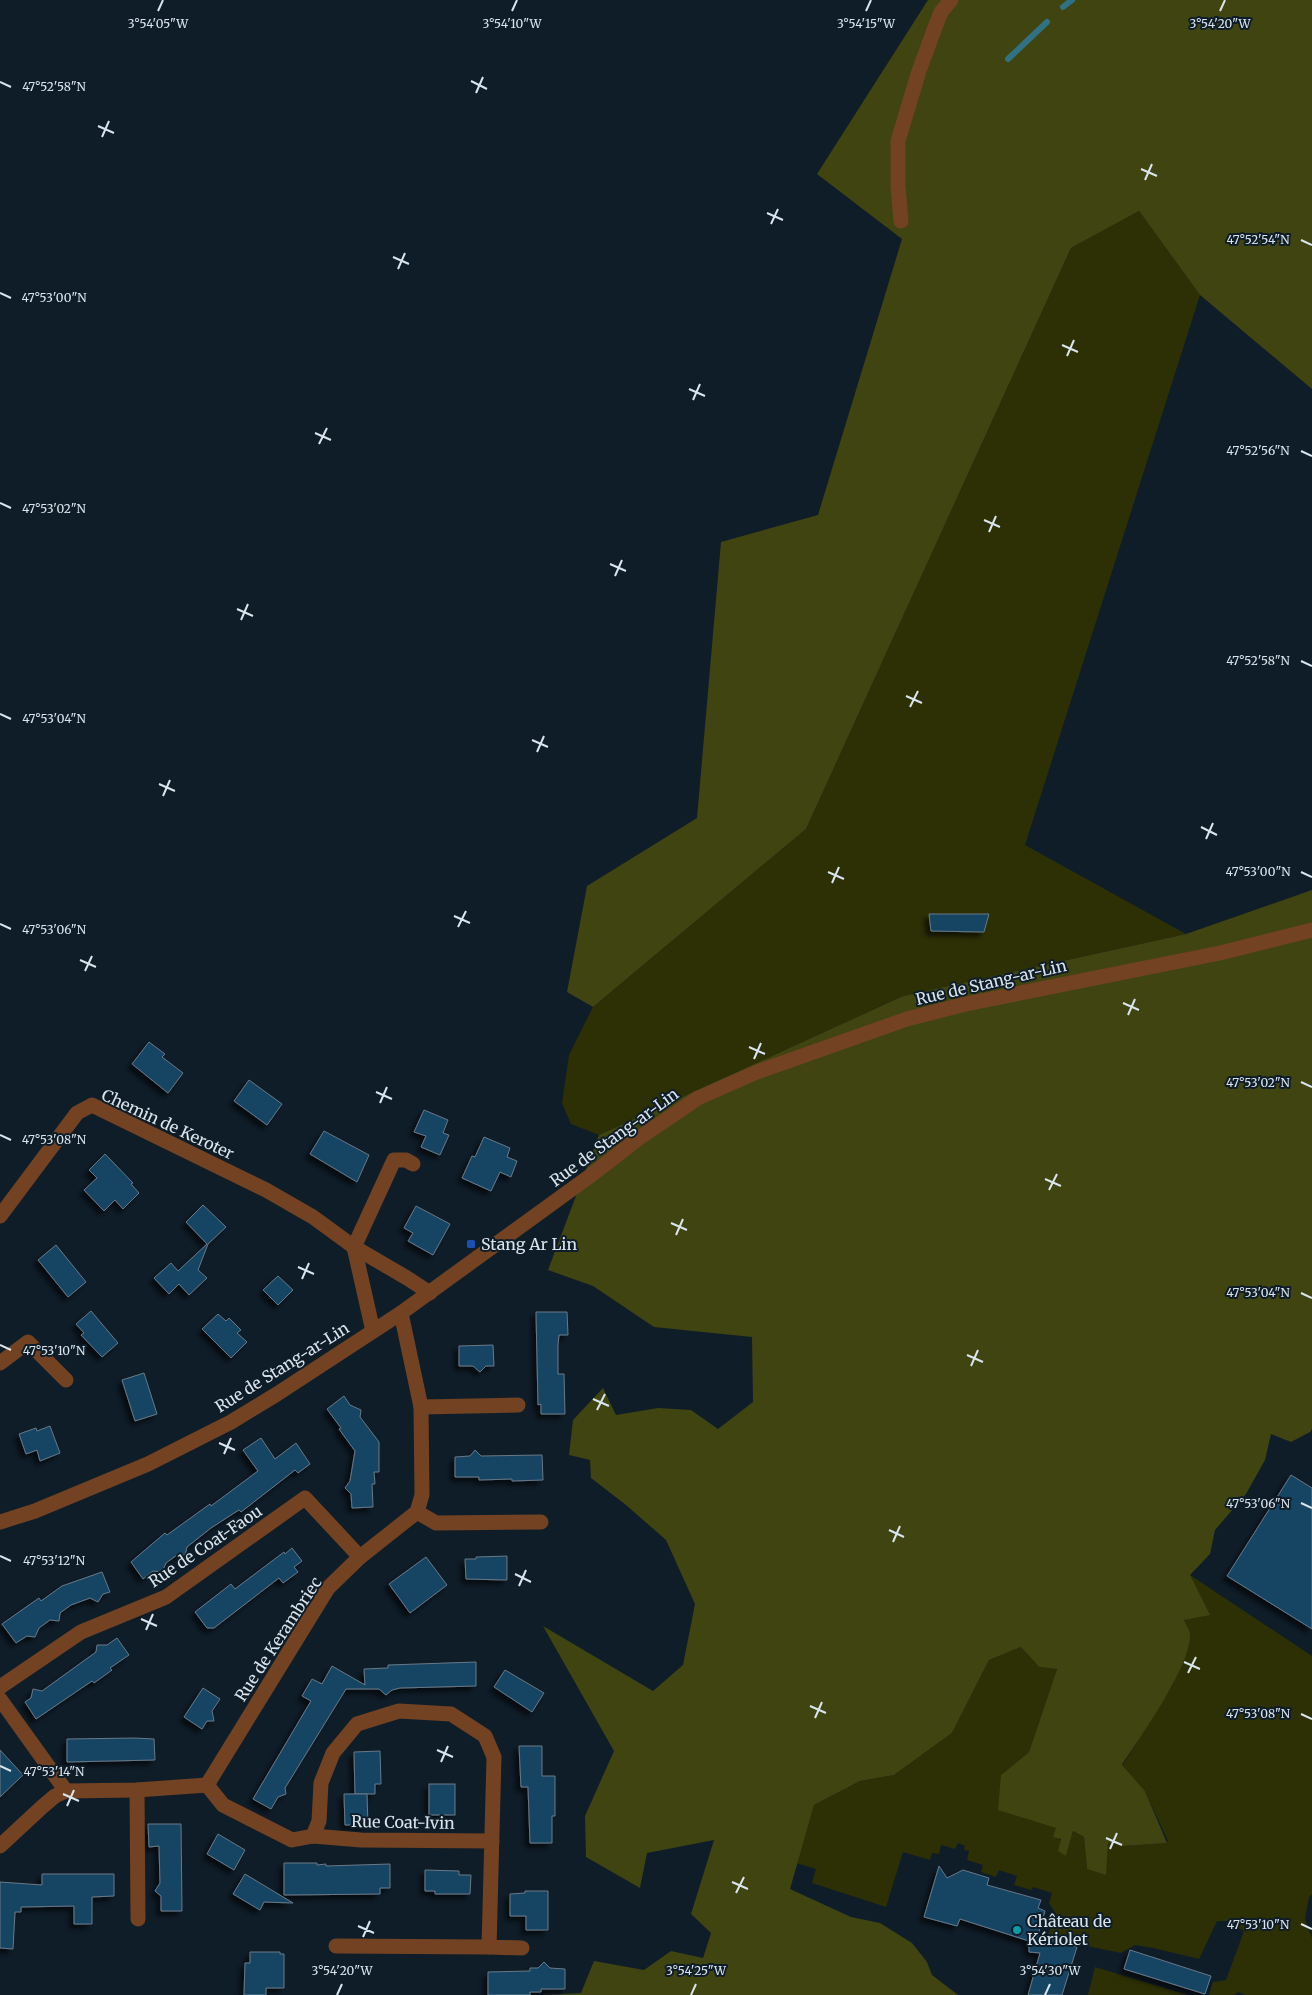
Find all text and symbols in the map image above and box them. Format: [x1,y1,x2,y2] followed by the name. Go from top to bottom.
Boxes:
[128,16,189,31] text: 3°54'05"W
[483,16,543,31] text: 3°54'10"W
[837,16,896,31] text: 3°54'15"W
[1190,16,1252,31] text: 3°54'20"W
[22,79,87,94] text: 47°52'58"N
[1227,232,1290,247] text: 47°52'54"N
[21,290,87,305] text: 47°53'00"N
[1226,443,1290,458] text: 47°52'56"N
[22,501,87,516] text: 47°53'02"N
[1226,653,1291,668] text: 47°52'58"N
[22,711,86,726] text: 47°53'04"N
[1225,864,1291,879] text: 47°53'00"N
[22,922,87,937] text: 47°53'06"N
[914,955,1069,1009] street label: Rue de Stang-ar-Lin
[1226,1075,1291,1090] text: 47°53'02"N
[546,1083,683,1190] street label: Rue de Stang-ar-Lin
[99,1085,237,1163] street label: Chemin de Keroter
[22,1132,87,1147] text: 47°53'08"N
[481,1234,577,1254] place label: Stang Ar Lin
[465,1238,477,1250] marker: Stang Ar Lin
[1226,1285,1290,1300] text: 47°53'04"N
[211,1317,353,1416] street label: Rue de Stang-ar-Lin
[23,1343,86,1358] text: 47°53'10"N
[1226,1496,1291,1511] text: 47°53'06"N
[145,1501,265,1591] street label: Rue de Coat-Faou
[23,1553,86,1568] text: 47°53'12"N
[230,1573,326,1705] street label: Rue de Kerambriec
[1226,1706,1291,1721] text: 47°53'08"N
[24,1764,85,1779] text: 47°53'14"N
[351,1811,455,1833] street label: Rue Coat-Ivin
[1027,1911,1111,1949] place label: Château de Kériolet
[1227,1917,1290,1932] text: 47°53'10"N
[1011,1924,1023,1936] marker: Château de Kériolet
[312,1963,374,1978] text: 3°54'20"W
[666,1963,727,1978] text: 3°54'25"W
[1020,1963,1081,1978] text: 3°54'30"W

